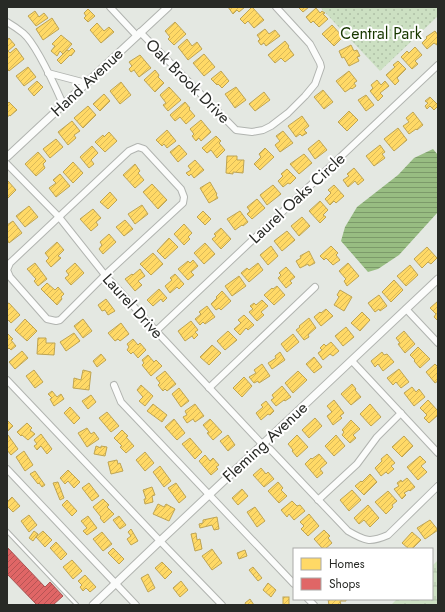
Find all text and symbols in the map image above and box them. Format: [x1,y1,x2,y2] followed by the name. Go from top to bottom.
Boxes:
[340,22,423,45] park label: Central Park
[141,34,235,128] street label: Oak Brook Drive
[46,42,128,122] street label: Hand Avenue
[244,147,350,249] street label: Laurel Oaks Circle
[97,268,169,344] street label: Laurel Drive
[217,397,313,487] street label: Fleming Avenue
[293,548,433,600] legend
[329,555,365,573] text: Homes
[329,575,360,593] text: Shops

